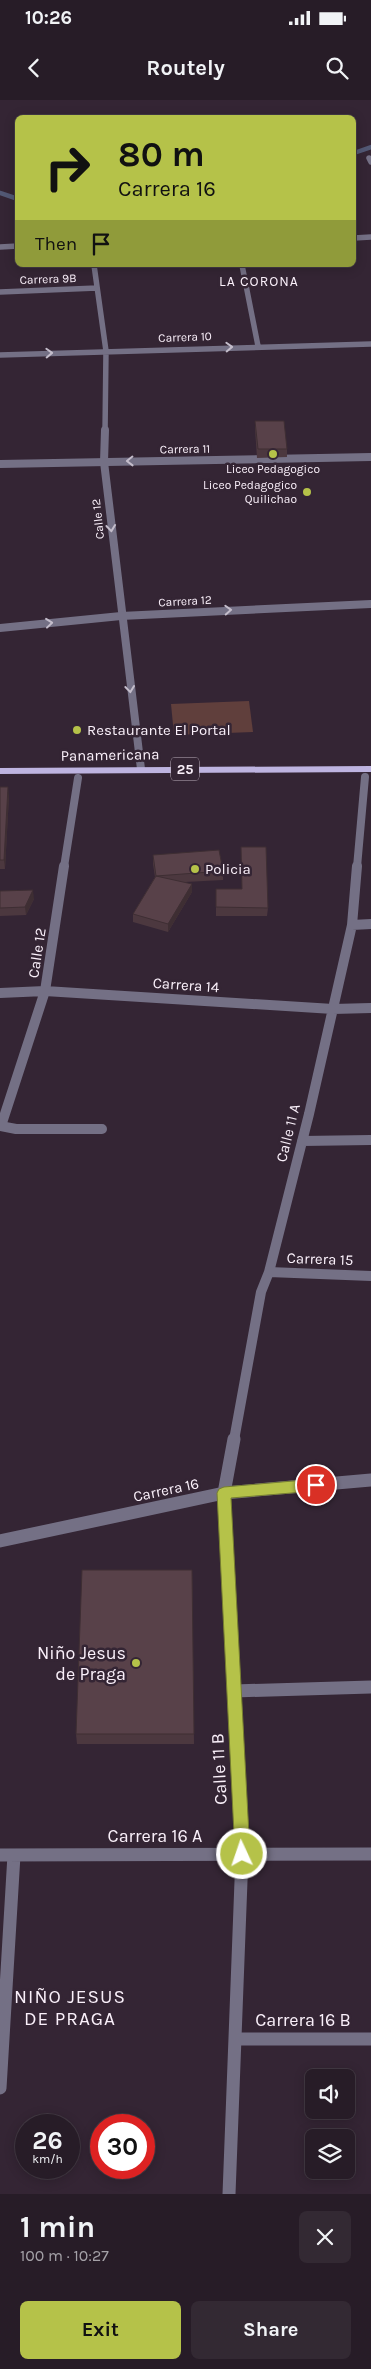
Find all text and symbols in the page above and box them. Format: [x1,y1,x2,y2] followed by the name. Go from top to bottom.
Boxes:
[25,7,72,29] text: 10:26
[20,54,48,82] icon: back
[323,54,351,82] icon: search
[146,55,225,81] text: Routely
[118,134,205,175] text: 80 m
[35,135,100,200] icon: right
[118,176,216,202] text: Carrera 16
[87,230,115,258] icon: arrive
[35,233,77,255] text: Then
[19,271,77,287] street label: Carrera 9B
[219,273,299,290] district label: LA CORONA
[158,329,212,345] street label: Carrera 10
[225,342,233,352] one-way arrow
[45,348,53,358] one-way arrow
[160,442,210,456] street label: Carrera 11
[267,448,279,460] marker: Liceo Pedagogico
[126,456,134,466] one-way arrow
[226,462,320,476] place label: Liceo Pedagogico
[203,478,297,506] place label: Liceo Pedagogico Quilichao
[301,486,313,498] marker: Liceo Pedagogico Quilichao
[89,498,107,540] street label: Calle 12
[106,524,117,532] one-way arrow
[158,593,212,609] street label: Carrera 12
[224,605,232,616] one-way arrow
[45,618,53,629] one-way arrow
[124,685,135,693] one-way arrow
[87,721,231,739] place label: Restaurante El Portal
[71,724,83,736] marker: Restaurante El Portal
[60,745,160,765] street label: Panamericana
[171,758,199,781] road number: 25
[205,860,251,878] place label: Policia
[189,863,201,875] marker: Policia
[24,927,50,979] street label: Calle 12
[152,974,220,996] street label: Carrera 14
[272,1102,304,1164] street label: Calle 11 A
[286,1249,354,1269] street label: Carrera 15
[295,1464,337,1506] pin
[302,1471,330,1499] icon: arrive
[131,1474,201,1506] street label: Carrera 16
[37,1642,126,1685] place label: Niño Jesus de Praga
[130,1657,142,1669] marker: Niño Jesus de Praga
[206,1733,232,1805] street label: Calle 11 B
[108,1825,202,1847] street label: Carrera 16 A
[215,1827,267,1879] position arrow
[14,1986,126,2030] district label: NIÑO JESUS DE PRAGA
[255,2009,351,2031] street label: Carrera 16 B
[305,2069,355,2179] map controls
[305,2069,355,2119] button: sound
[90,2114,155,2179] speed limit sign: 30
[32,2126,63,2155] text: 26
[305,2129,355,2179] button: layers
[32,2152,63,2166] text: km/h
[20,2209,95,2245] text: 1 min
[299,2211,351,2263] button: close
[20,2246,109,2265] text: 100 m · 10:27
[20,2301,181,2359] button: Exit
[191,2301,351,2359] button: Share

